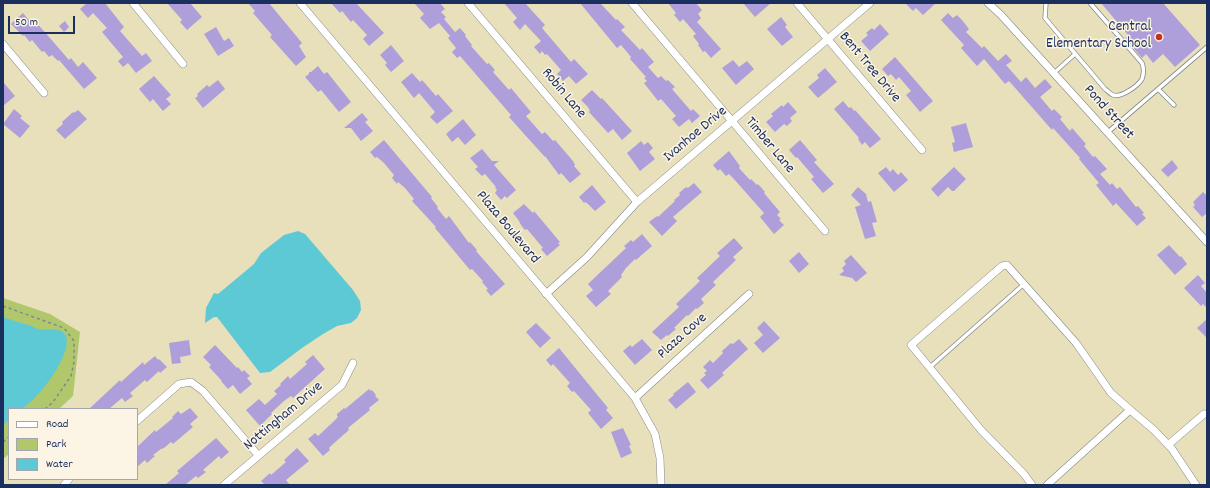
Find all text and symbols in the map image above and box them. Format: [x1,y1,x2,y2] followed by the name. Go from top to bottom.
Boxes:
[10,8,77,34] scale bar
[15,14,38,31] text: 50 m
[1046,19,1151,54] place label: Central Elementary School
[834,29,904,107] street label: Bent Tree Drive
[1154,32,1164,42] marker: Central Elementary School
[537,65,589,123] street label: Robin Lane
[1079,82,1137,144] street label: Pond Street
[661,103,731,167] street label: Ivanhoe Drive
[740,114,798,178] street label: Timber Lane
[471,188,543,268] street label: Plaza Boulevard
[654,310,712,364] street label: Plaza Cove
[241,379,327,455] street label: Nottingham Drive
[8,408,138,480] legend
[46,416,68,433] text: Road
[46,436,66,453] text: Park
[46,456,73,473] text: Water

